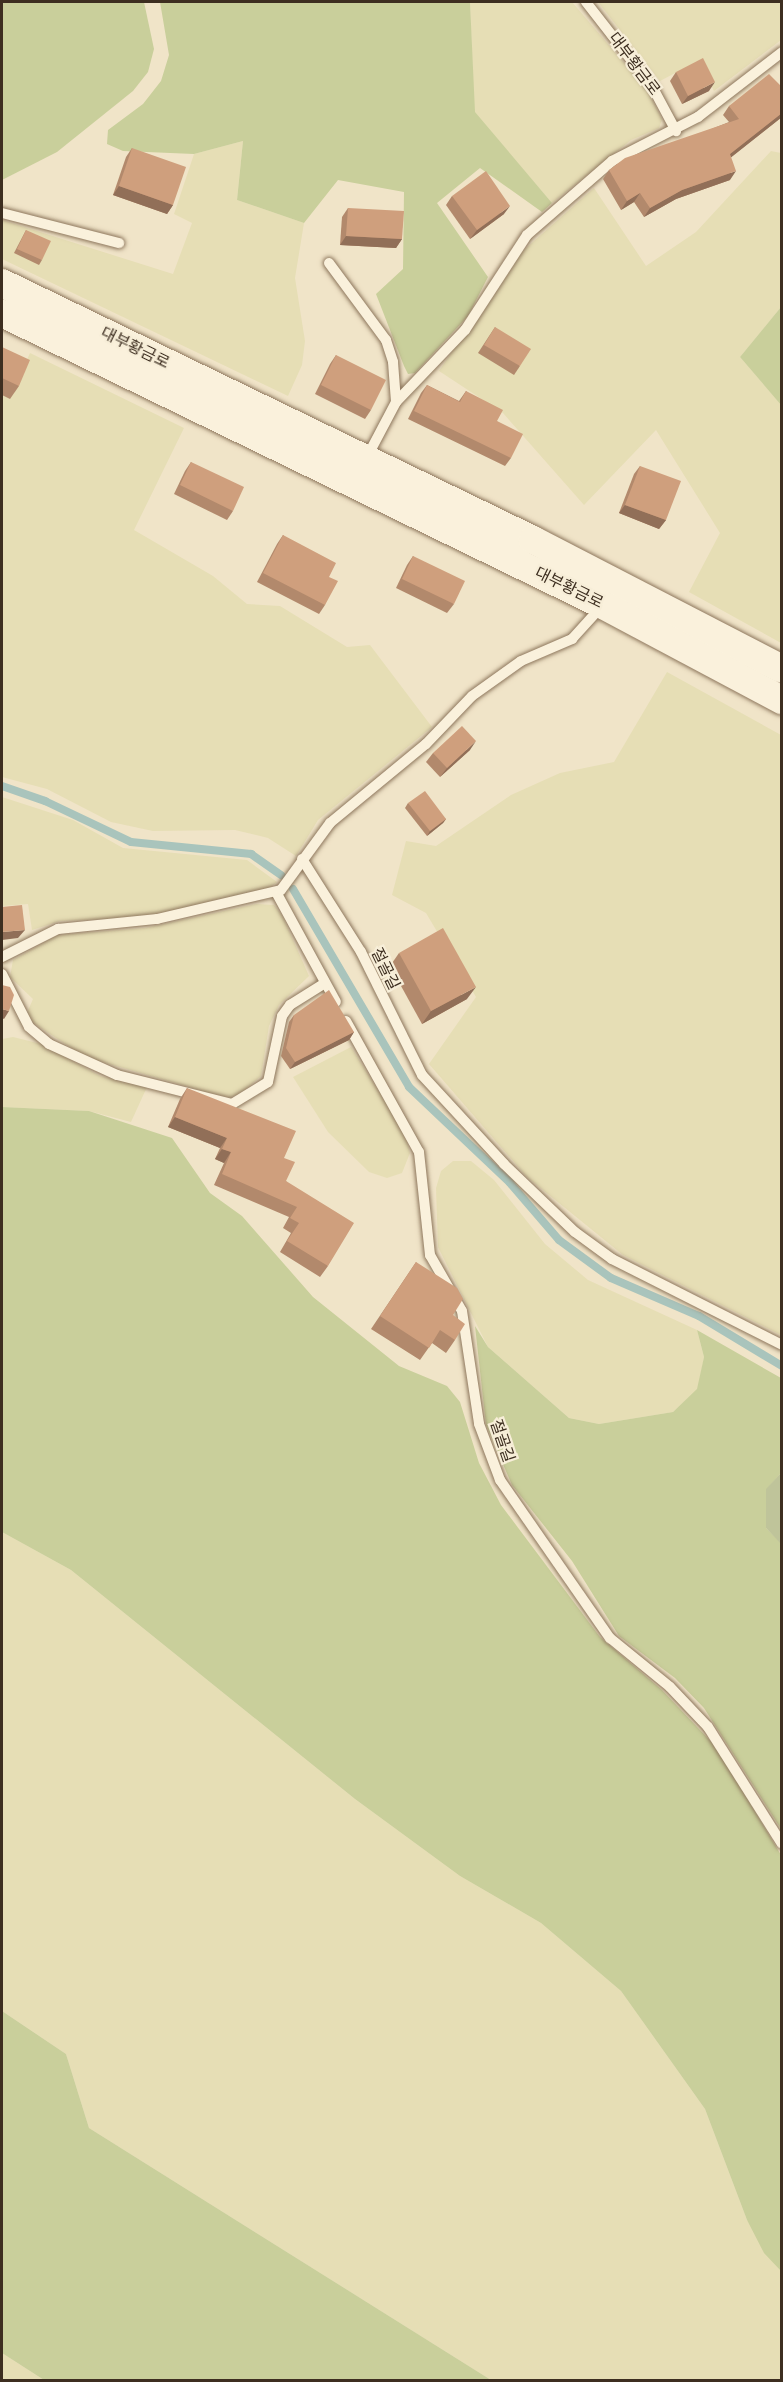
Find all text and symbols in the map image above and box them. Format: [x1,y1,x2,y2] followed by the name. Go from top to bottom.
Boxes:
[604,29,664,99] street label: 대부황금로
[98,323,172,373] street label: 대부황금로
[532,563,606,613] street label: 대부황금로
[367,945,403,993] street label: 절골길
[486,1417,518,1465] street label: 절골길

